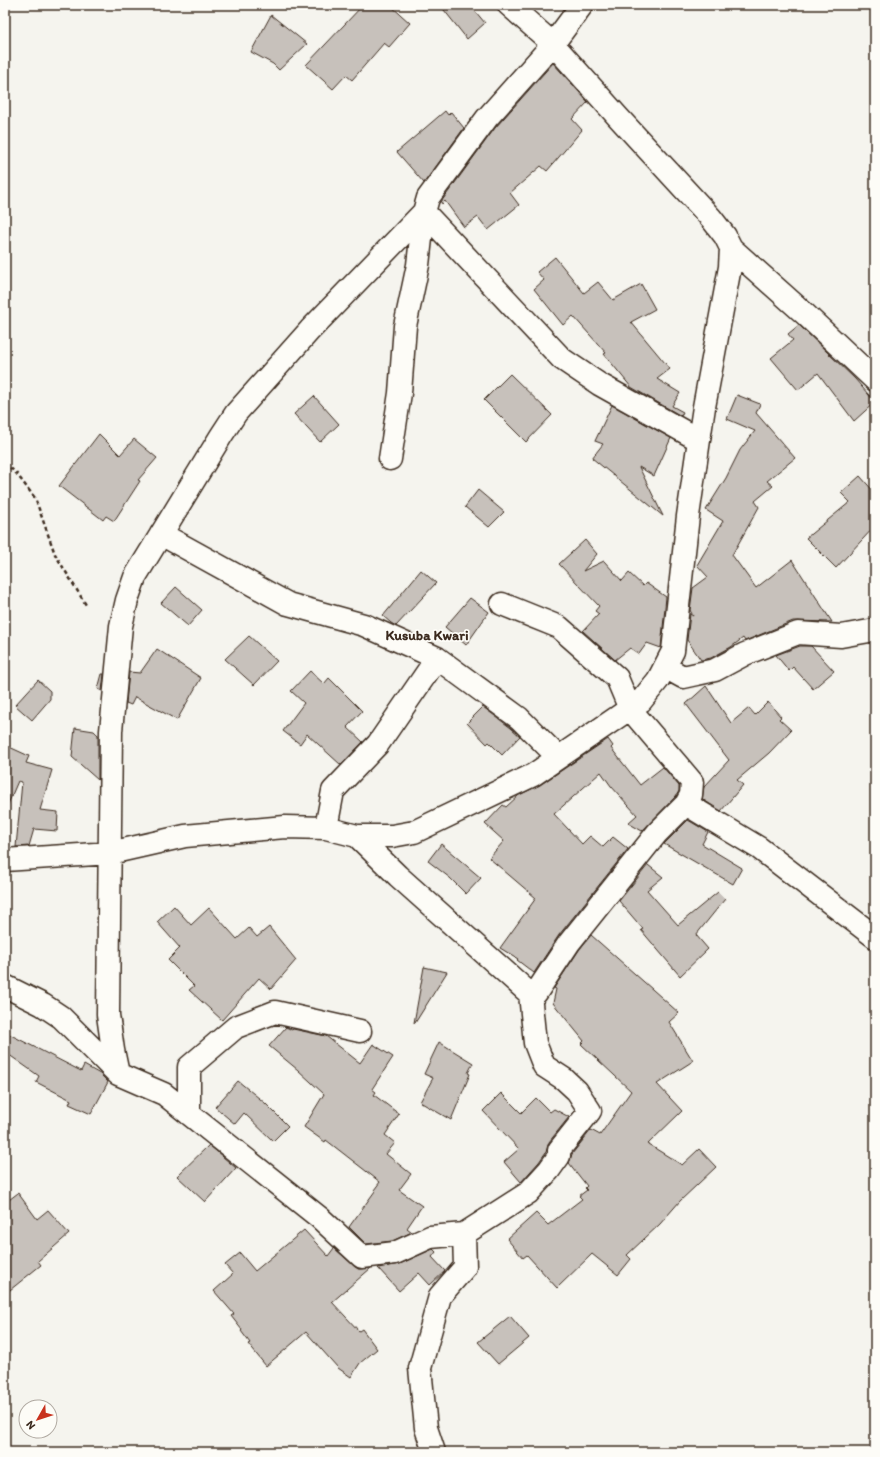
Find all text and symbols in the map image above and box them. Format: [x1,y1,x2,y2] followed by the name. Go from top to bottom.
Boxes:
[386,627,468,644] district label: Kusuba Kwari
[18,1399,58,1439] north arrow
[23,1418,38,1432] text: N

